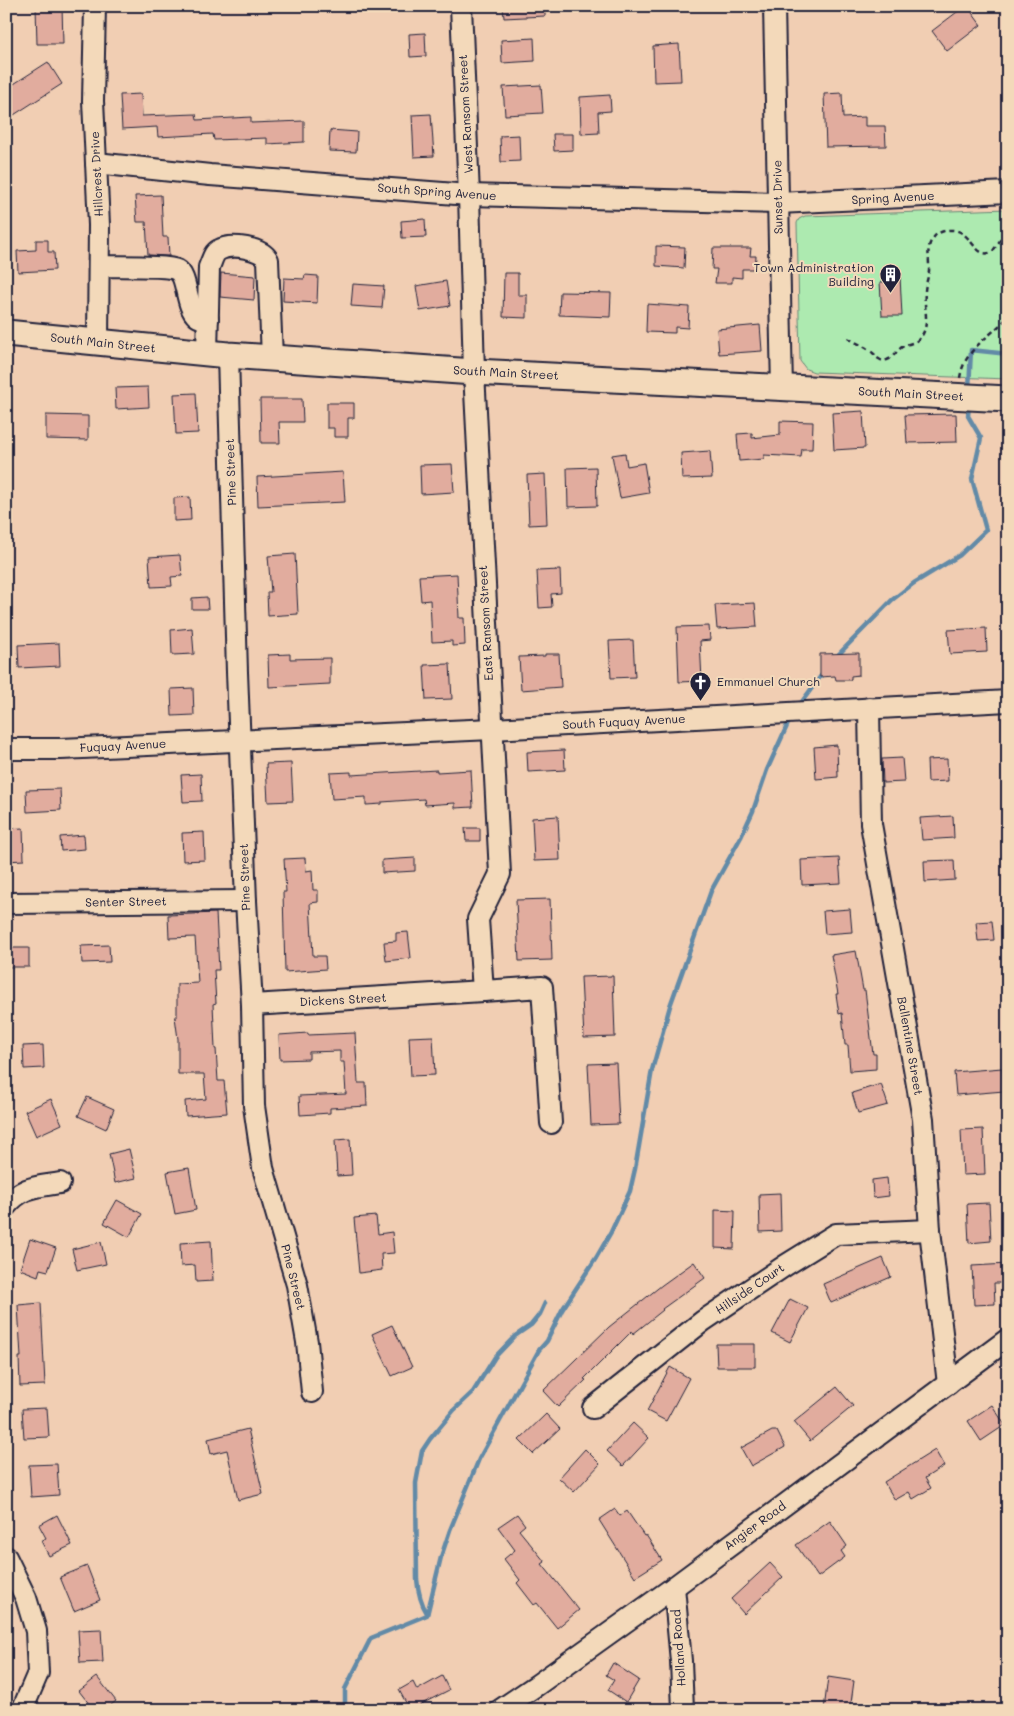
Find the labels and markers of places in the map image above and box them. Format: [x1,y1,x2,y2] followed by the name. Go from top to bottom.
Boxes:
[754,259,874,289] place label: Town Administration Building
[878,263,902,294] building icon: Town Administration Building
[689,670,713,701] church icon: Emmanuel Church
[717,673,820,689] place label: Emmanuel Church

